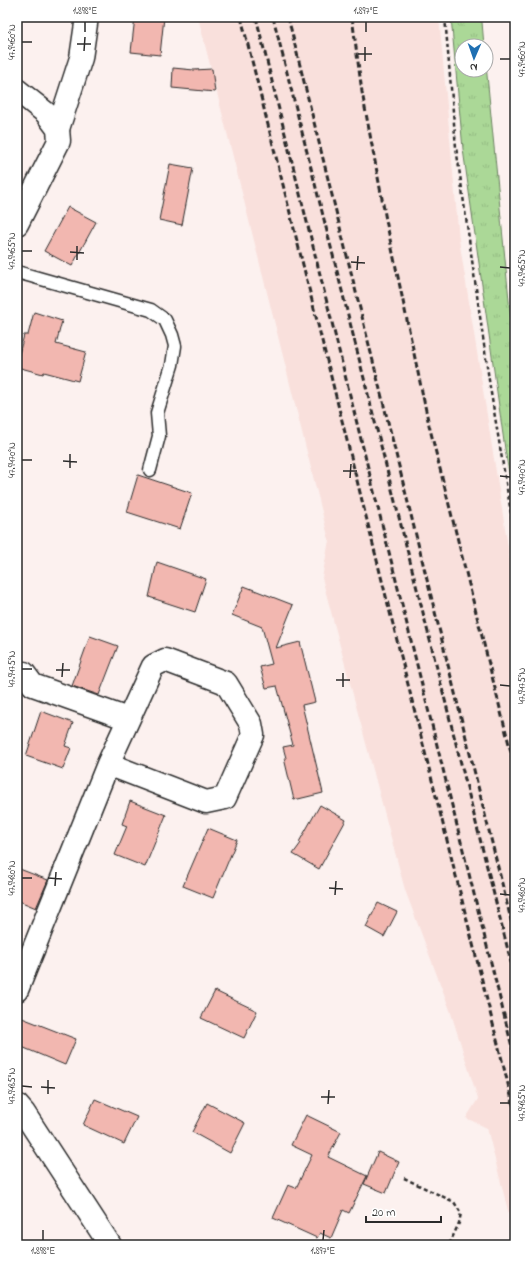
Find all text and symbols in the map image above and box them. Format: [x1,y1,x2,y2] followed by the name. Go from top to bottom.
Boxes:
[73,4,97,19] text: 1.898°E
[354,4,378,19] text: 1.897°E
[5,24,20,60] text: 47.9460°N
[454,38,494,78] north arrow
[515,41,530,77] text: 47.9460°N
[470,59,478,75] text: N
[5,232,20,269] text: 47.9465°N
[515,249,530,286] text: 47.9465°N
[5,442,20,478] text: 47.9470°N
[515,459,530,495] text: 47.9470°N
[5,650,20,687] text: 47.9475°N
[515,667,530,704] text: 47.9475°N
[5,860,20,895] text: 47.9480°N
[515,877,530,912] text: 47.9480°N
[5,1068,20,1104] text: 47.9485°N
[515,1085,530,1121] text: 47.9485°N
[366,1198,441,1224] scale bar
[372,1204,395,1222] text: 20 m
[31,1244,55,1259] text: 1.898°E
[311,1244,335,1259] text: 1.897°E

